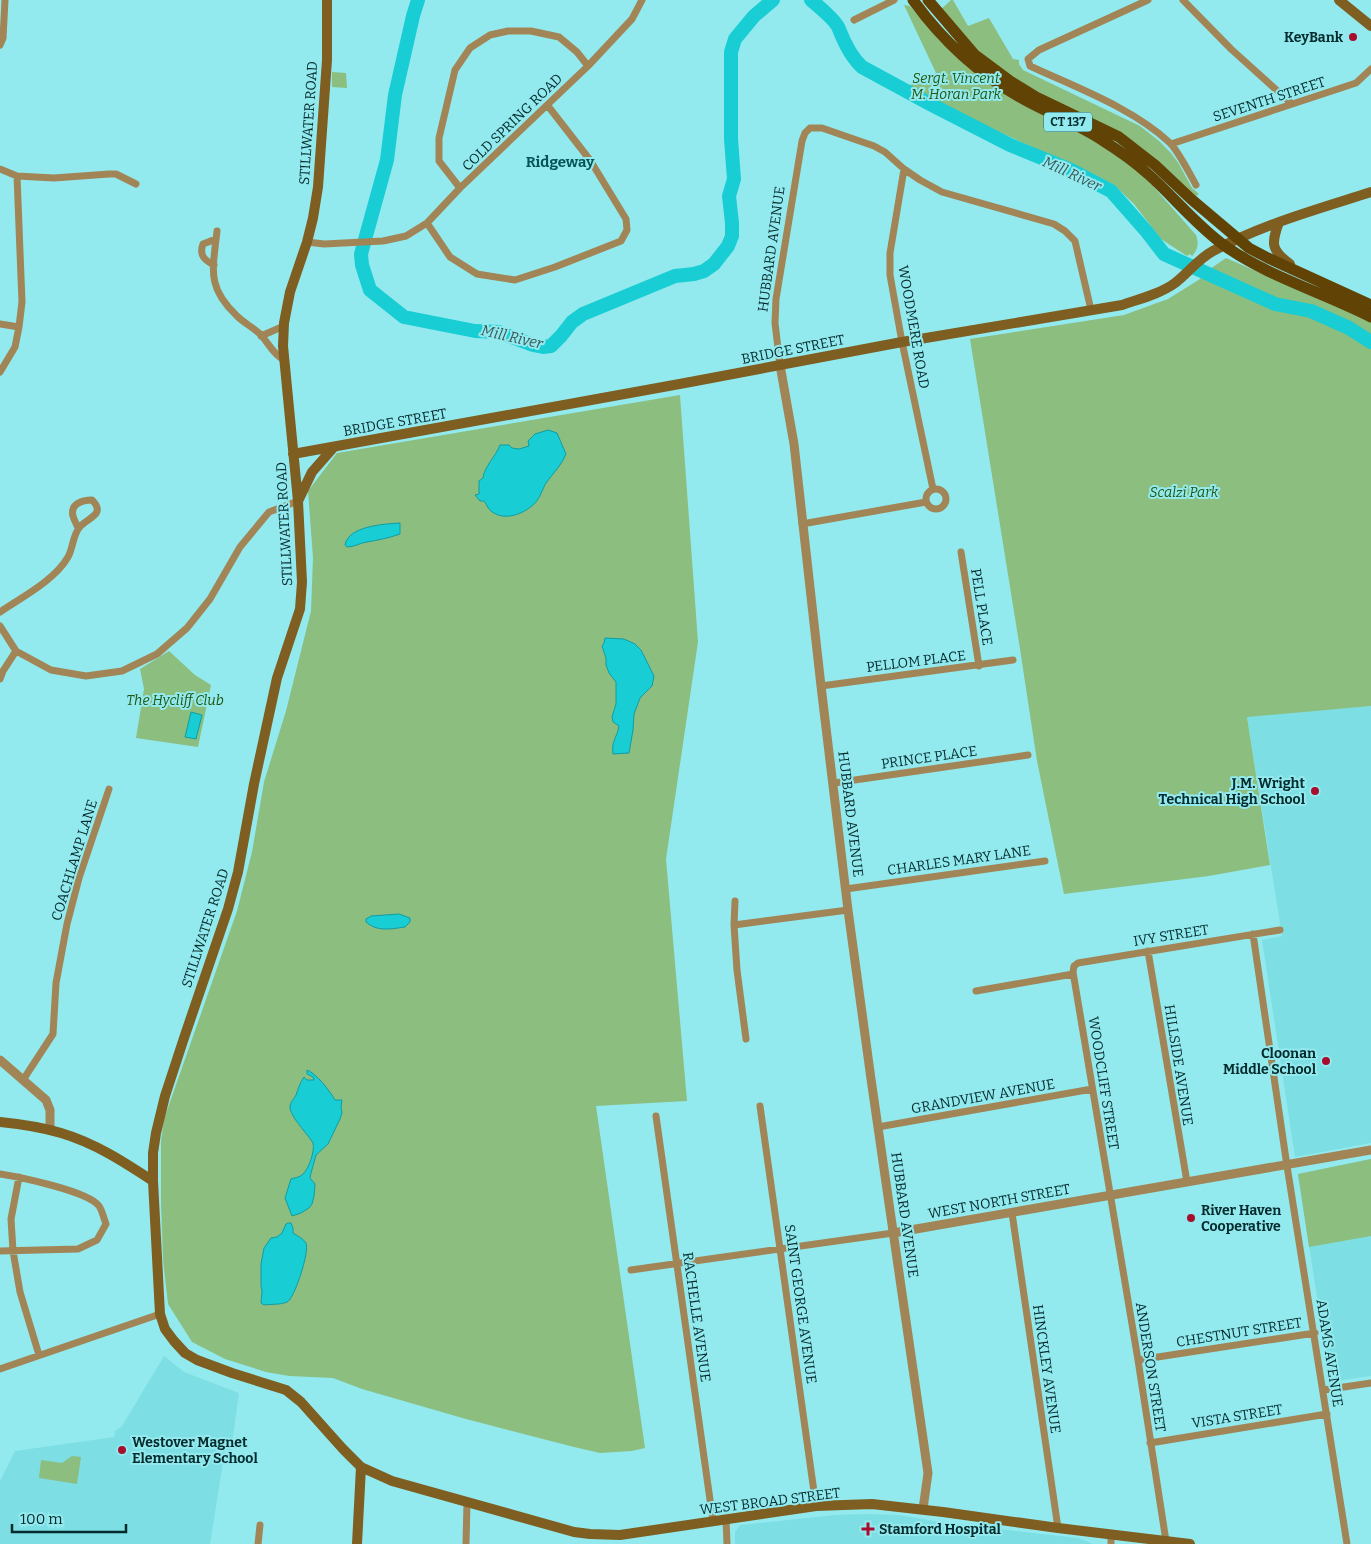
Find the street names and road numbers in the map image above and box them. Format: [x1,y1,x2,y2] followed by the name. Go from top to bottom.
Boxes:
[296,61,321,186] street label: STILLWATER ROAD
[459,70,566,175] street label: COLD SPRING ROAD
[1211,73,1327,126] street label: SEVENTH STREET
[1044,112,1092,132] road number: CT 137
[754,185,789,313] street label: HUBBARD AVENUE
[894,264,933,390] street label: WOODMERE ROAD
[740,331,846,368] street label: BRIDGE STREET
[342,405,448,440] street label: BRIDGE STREET
[273,462,296,586] street label: STILLWATER ROAD
[967,567,996,647] street label: PELL PLACE
[865,647,967,676] street label: PELLOM PLACE
[880,742,978,773] street label: PRINCE PLACE
[834,750,867,878] street label: HUBBARD AVENUE
[48,797,101,923] street label: COACHLAMP LANE
[886,842,1032,879] street label: CHARLES MARY LANE
[178,866,233,990] street label: STILLWATER ROAD
[1132,921,1210,950] street label: IVY STREET
[1161,1003,1196,1127] street label: HILLSIDE AVENUE
[1085,1015,1122,1151] street label: WOODCLIFF STREET
[910,1075,1056,1118] street label: GRANDVIEW AVENUE
[887,1151,922,1279] street label: HUBBARD AVENUE
[927,1181,1071,1222] street label: WEST NORTH STREET
[781,1223,820,1385] street label: SAINT GEORGE AVENUE
[679,1251,714,1383] street label: RACHELLE AVENUE
[1313,1298,1346,1408] street label: ADAMS AVENUE
[1132,1301,1169,1433] street label: ANDERSON STREET
[1029,1303,1064,1435] street label: HINCKLEY AVENUE
[1175,1314,1303,1351] street label: CHESTNUT STREET
[1190,1401,1284,1432] street label: VISTA STREET
[699,1484,841,1519] street label: WEST BROAD STREET

